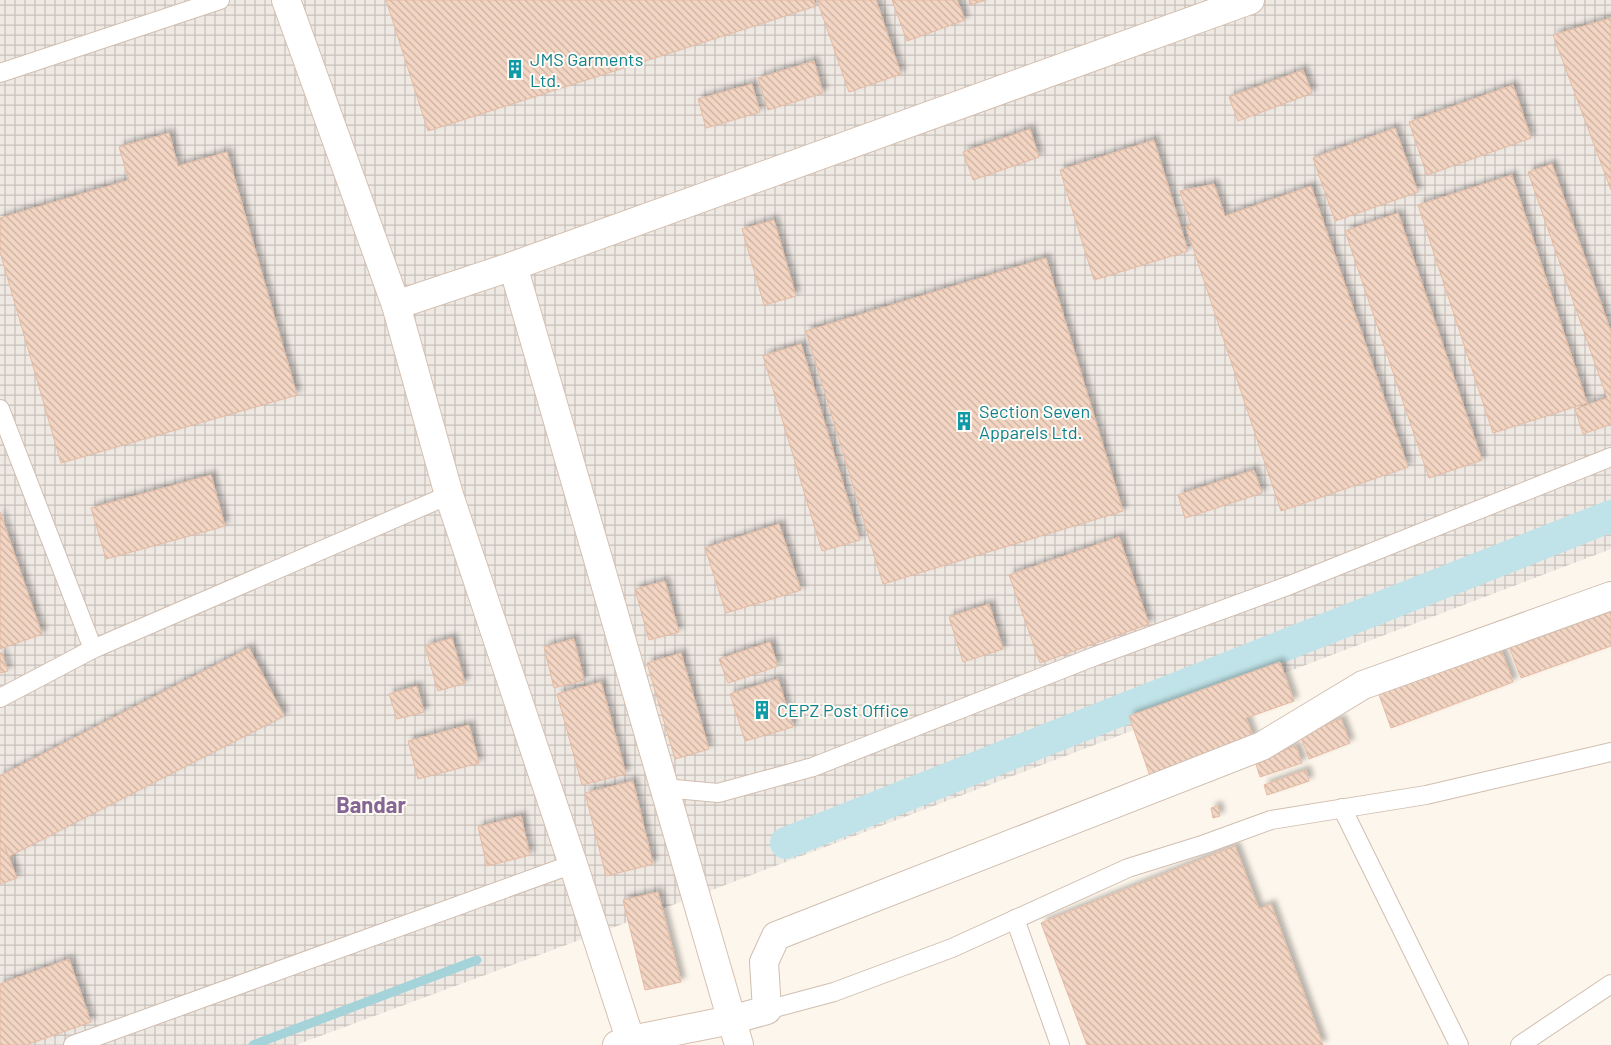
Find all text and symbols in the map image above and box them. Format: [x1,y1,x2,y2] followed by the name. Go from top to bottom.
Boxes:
[530,48,643,91] place label: JMS Garments Ltd.
[504,58,526,80] building icon: JMS Garments Ltd.
[979,400,1090,443] place label: Section Seven Apparels Ltd.
[953,410,975,432] building icon: Section Seven Apparels Ltd.
[751,699,773,721] building icon: CEPZ Post Office
[777,699,909,721] place label: CEPZ Post Office
[336,791,406,817] district label: Bandar

